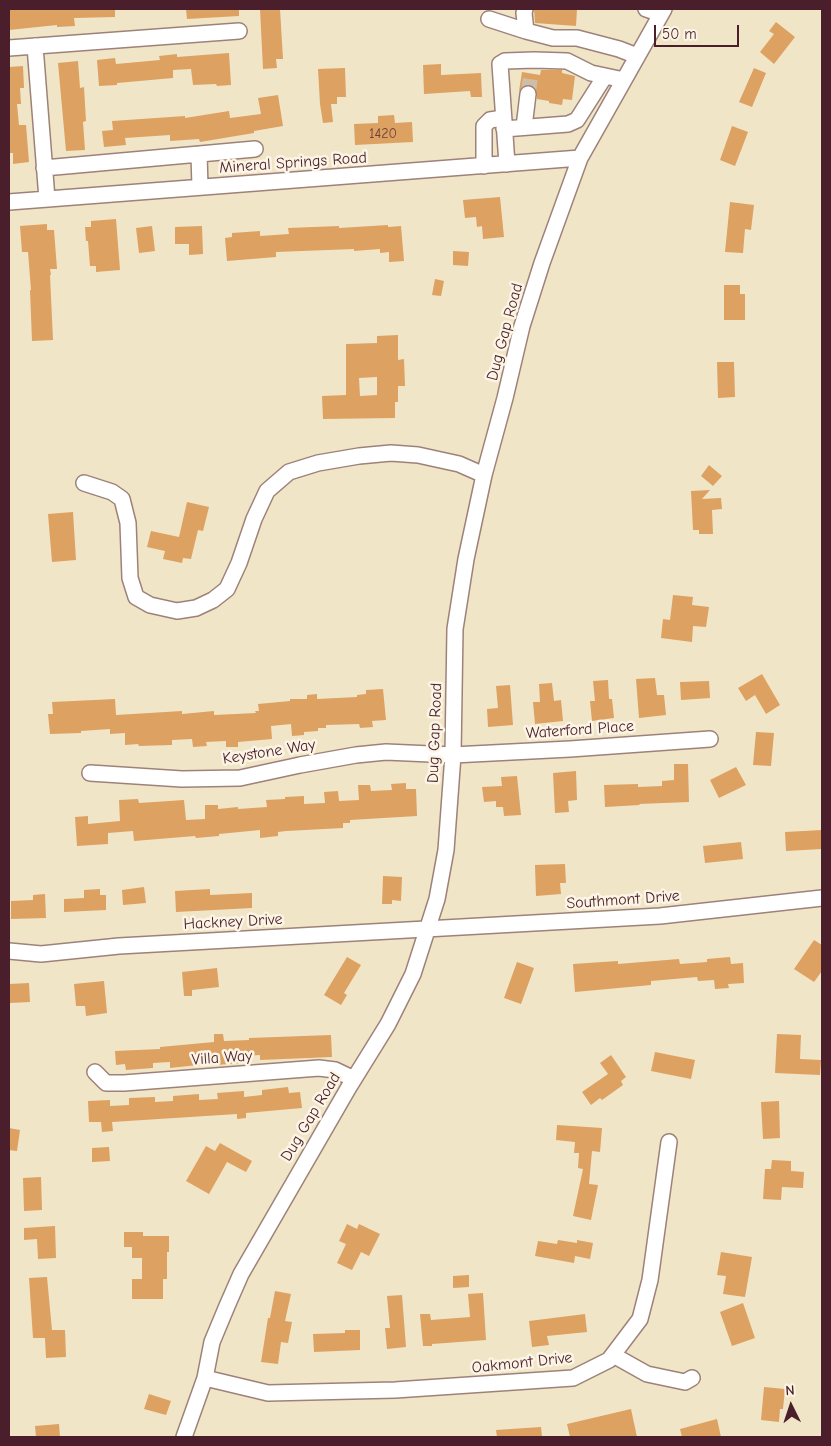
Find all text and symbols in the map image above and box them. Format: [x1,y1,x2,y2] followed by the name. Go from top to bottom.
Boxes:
[656,15,741,47] scale bar
[662,25,697,43] text: 50 m
[369,126,397,142] house number: 1420
[218,148,368,178] street label: Mineral Springs Road
[483,281,527,383] street label: Dug Gap Road
[424,683,446,783] street label: Dug Gap Road
[525,717,635,743] street label: Waterford Place
[221,735,317,769] street label: Keystone Way
[566,886,680,914] street label: Southmont Drive
[183,910,283,934] street label: Hackney Drive
[191,1046,253,1070] street label: Villa Way
[277,1069,345,1165] street label: Dug Gap Road
[471,1348,573,1378] street label: Oakmont Drive
[766,1381,816,1431] north arrow
[785,1382,795,1399] text: N

